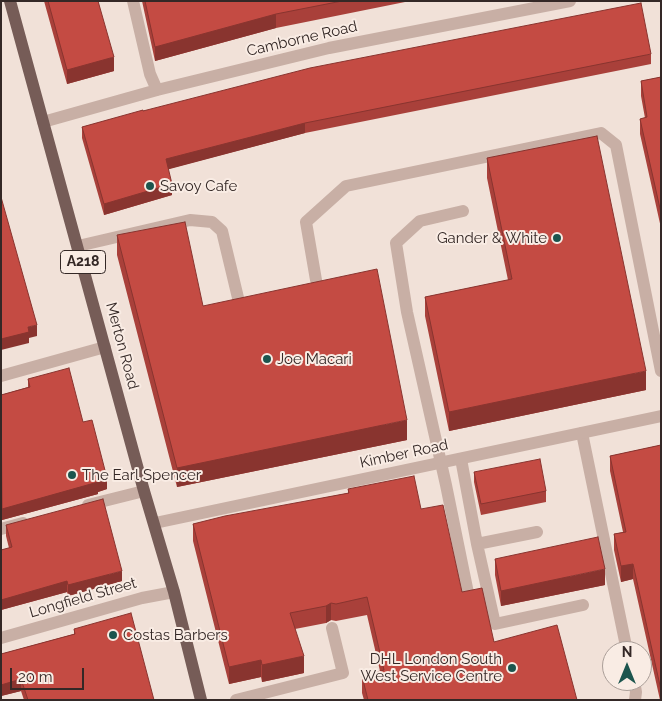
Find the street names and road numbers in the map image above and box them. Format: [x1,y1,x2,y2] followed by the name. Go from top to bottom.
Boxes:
[245,18,359,60] street label: Camborne Road
[61,250,106,274] road number: A218
[102,300,142,392] street label: Merton Road
[358,436,450,472] street label: Kimber Road
[27,574,139,622] street label: Longfield Street

